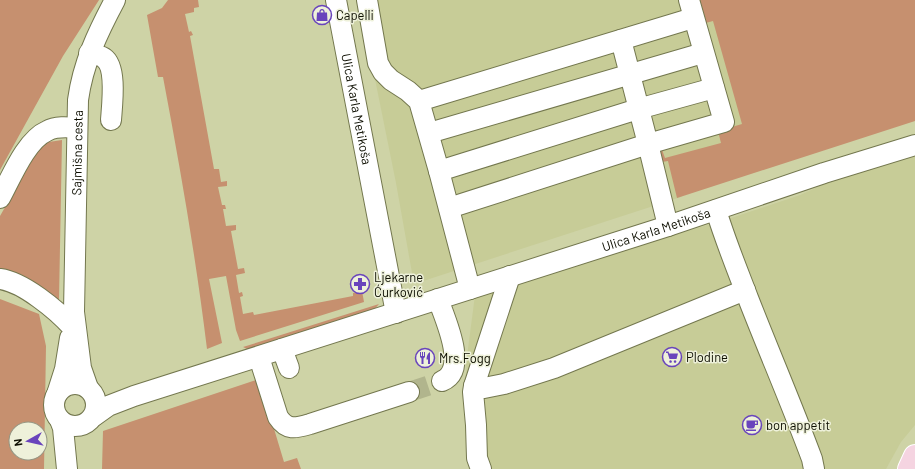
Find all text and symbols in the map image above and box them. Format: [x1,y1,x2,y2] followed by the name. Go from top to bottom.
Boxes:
[311,4,333,26] shop icon: Capelli
[336,7,374,23] place label: Capelli
[338,52,375,166] street label: Ulica Karla Metikoša
[68,110,86,195] street label: Sajmišna cesta
[600,204,712,255] street label: Ulica Karla Metikoša
[374,269,423,300] place label: Ljekarne Ćurković
[349,273,371,295] pharmacy icon: Ljekarne Ćurković
[661,346,683,368] supermarket icon: Plodine
[414,347,436,369] restaurant icon: Mrs.Fogg
[686,349,728,365] place label: Plodine
[439,350,491,366] place label: Mrs.Fogg
[741,414,763,436] cafe icon: bon appetit
[766,417,830,433] place label: bon appetit
[8,421,48,461] north arrow
[11,438,25,447] text: N

